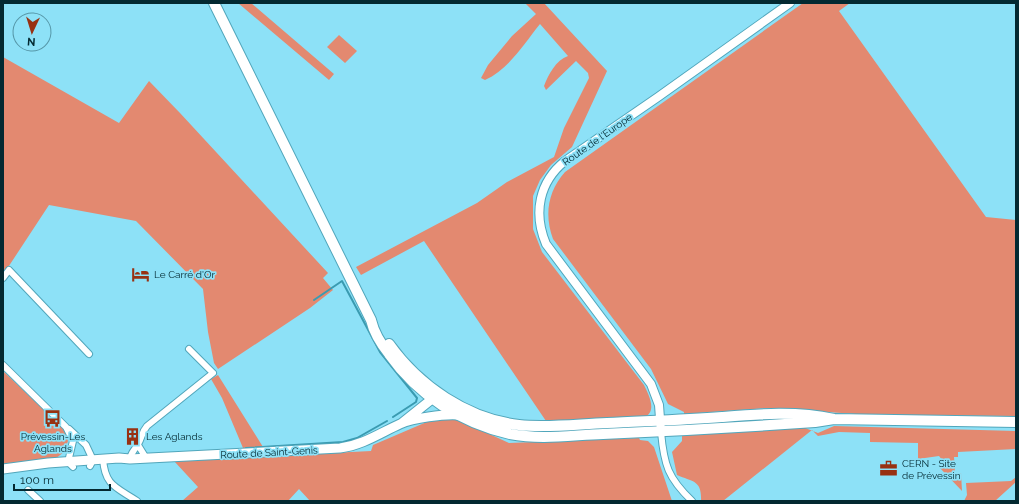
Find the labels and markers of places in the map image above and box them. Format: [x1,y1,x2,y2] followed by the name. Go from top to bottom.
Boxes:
[131,264,151,284] hotel icon: Le Carré d'Or
[154,269,215,280] place label: Le Carré d'Or
[43,409,63,429] bus stop icon: Prévessin-Les Aglands
[123,426,143,446] building icon: Les Aglands
[21,431,85,454] place label: Prévessin-Les Aglands
[146,431,203,442] place label: Les Aglands
[902,458,961,481] place label: CERN - Site de Prévessin
[879,459,899,479] office icon: CERN - Site de Prévessin

